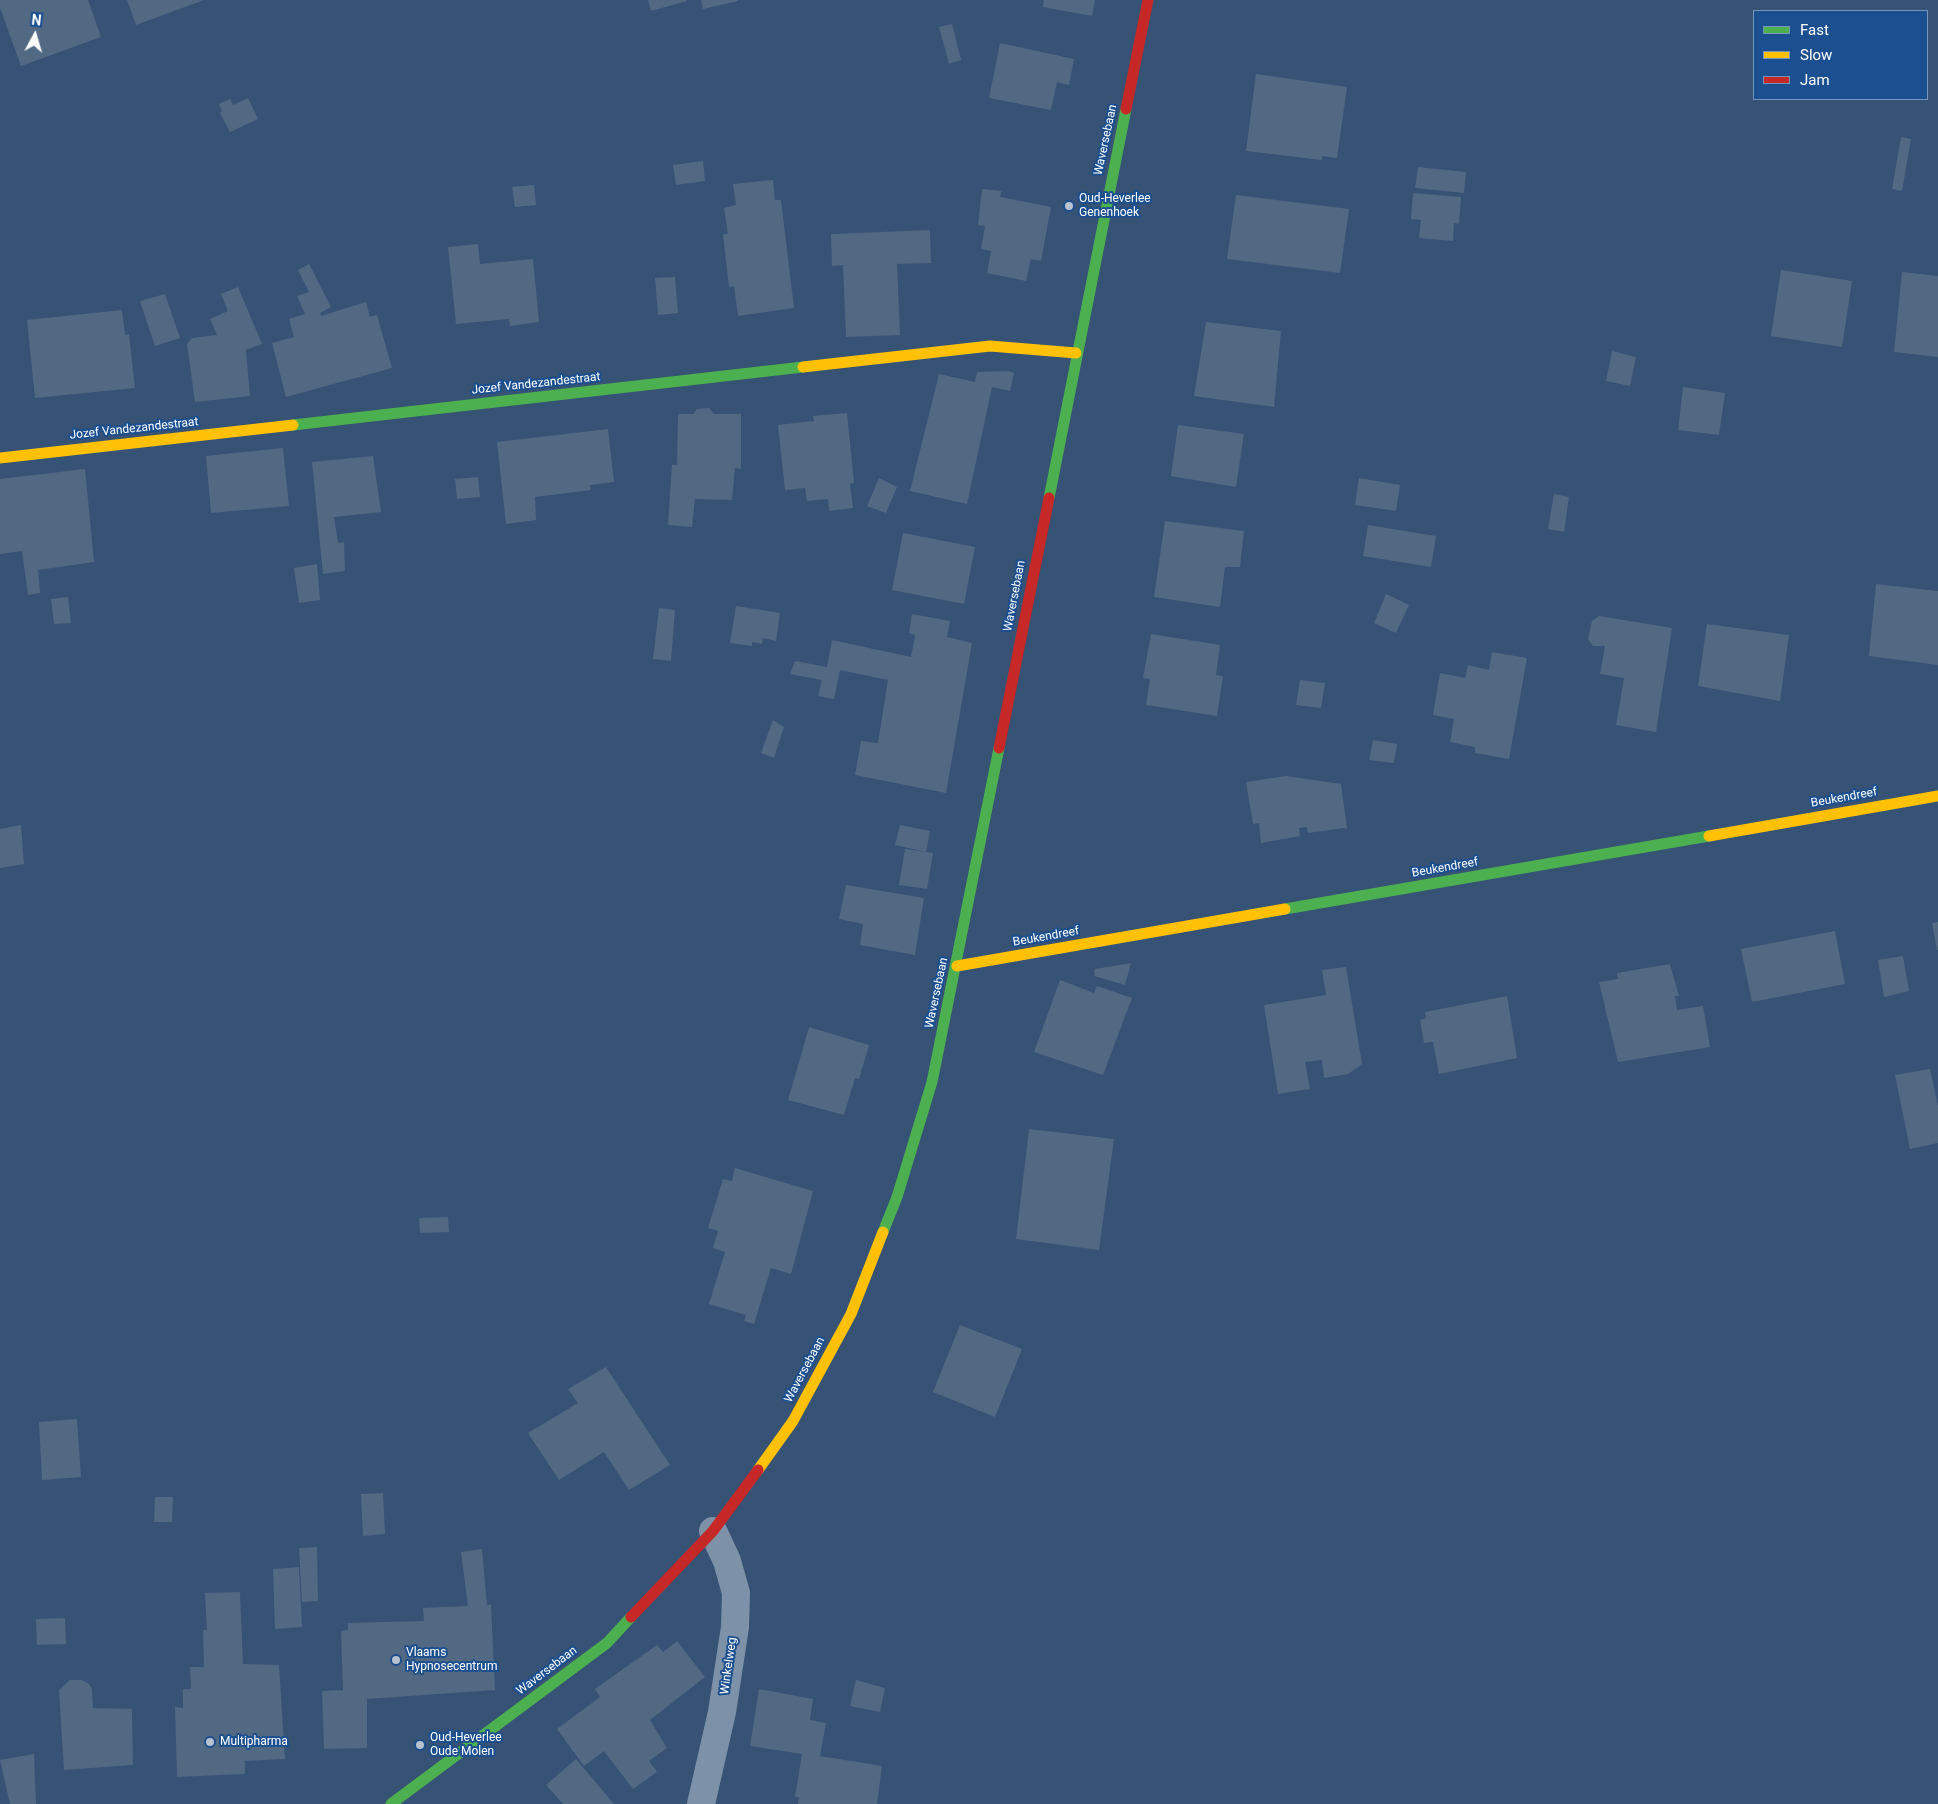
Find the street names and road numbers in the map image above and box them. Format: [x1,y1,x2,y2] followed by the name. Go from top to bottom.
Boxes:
[1091,103,1121,177] street label: Waversebaan
[471,370,601,398] street label: Jozef Vandezandestraat
[69,415,199,443] street label: Jozef Vandezandestraat
[1001,559,1029,633] street label: Waversebaan
[1810,785,1878,811] street label: Beukendreef
[1411,855,1479,881] street label: Beukendreef
[1012,924,1080,950] street label: Beukendreef
[922,956,952,1030] street label: Waversebaan
[782,1335,828,1405] street label: Waversebaan
[718,1636,740,1696] street label: Winkelweg
[514,1644,580,1698] street label: Waversebaan

